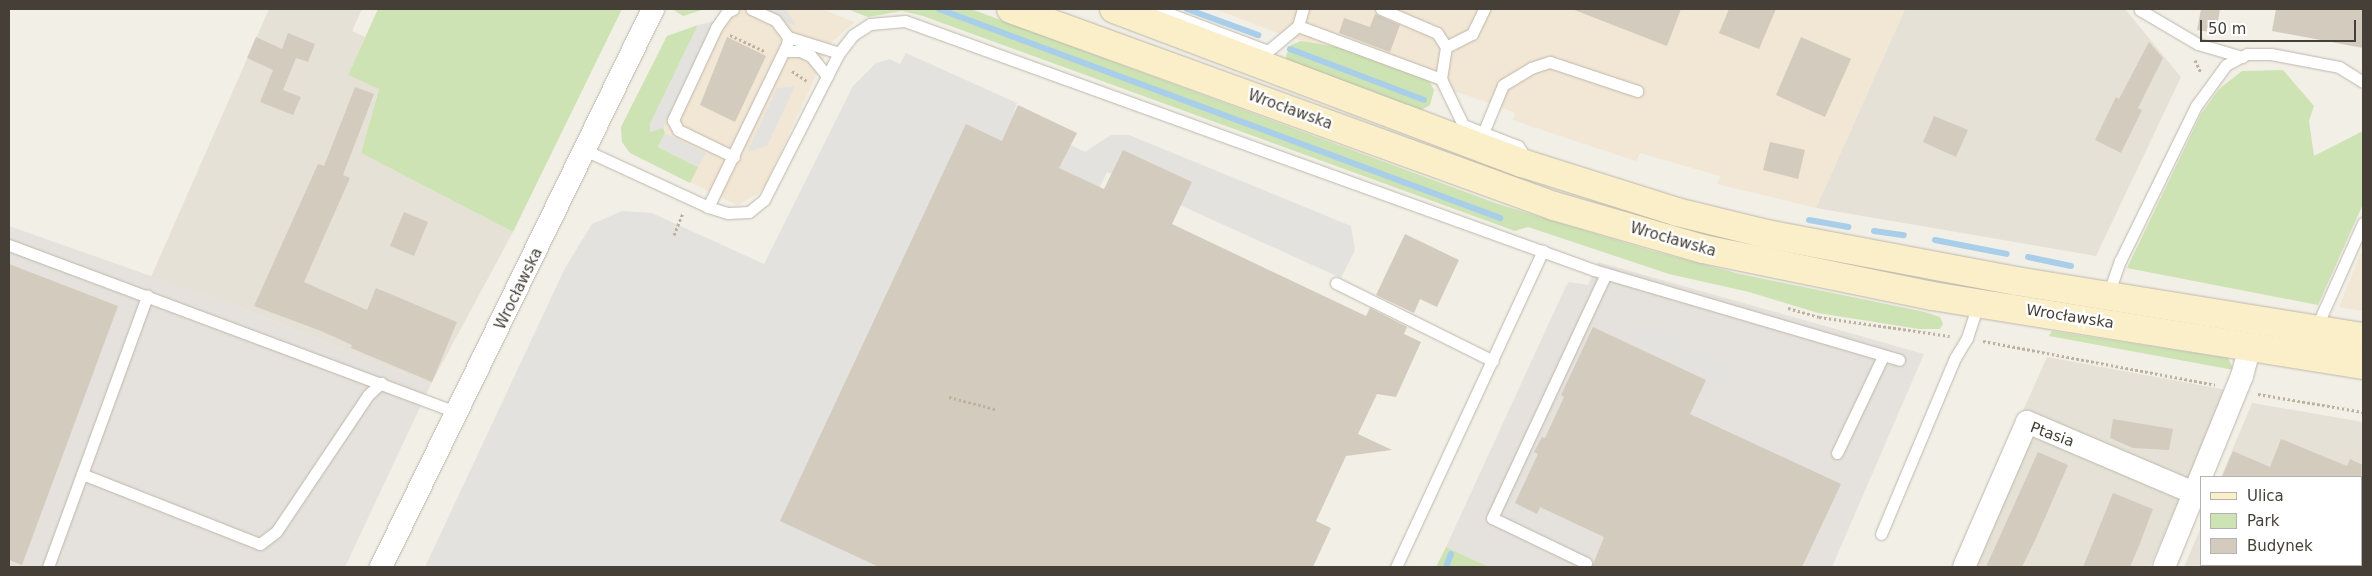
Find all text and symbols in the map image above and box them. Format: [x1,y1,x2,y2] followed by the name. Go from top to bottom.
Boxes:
[2202,10,2358,42] scale bar
[2208,20,2246,38] text: 50 m
[1245,86,1335,134] street label: Wrocławska
[1628,219,1718,261] street label: Wrocławska
[491,245,547,333] street label: Wrocławska
[2025,301,2115,333] street label: Wrocławska
[2028,419,2076,451] street label: Ptasia
[2200,476,2362,566] legend
[2247,487,2284,505] text: Ulica
[2247,512,2279,530] text: Park
[2247,537,2313,555] text: Budynek

